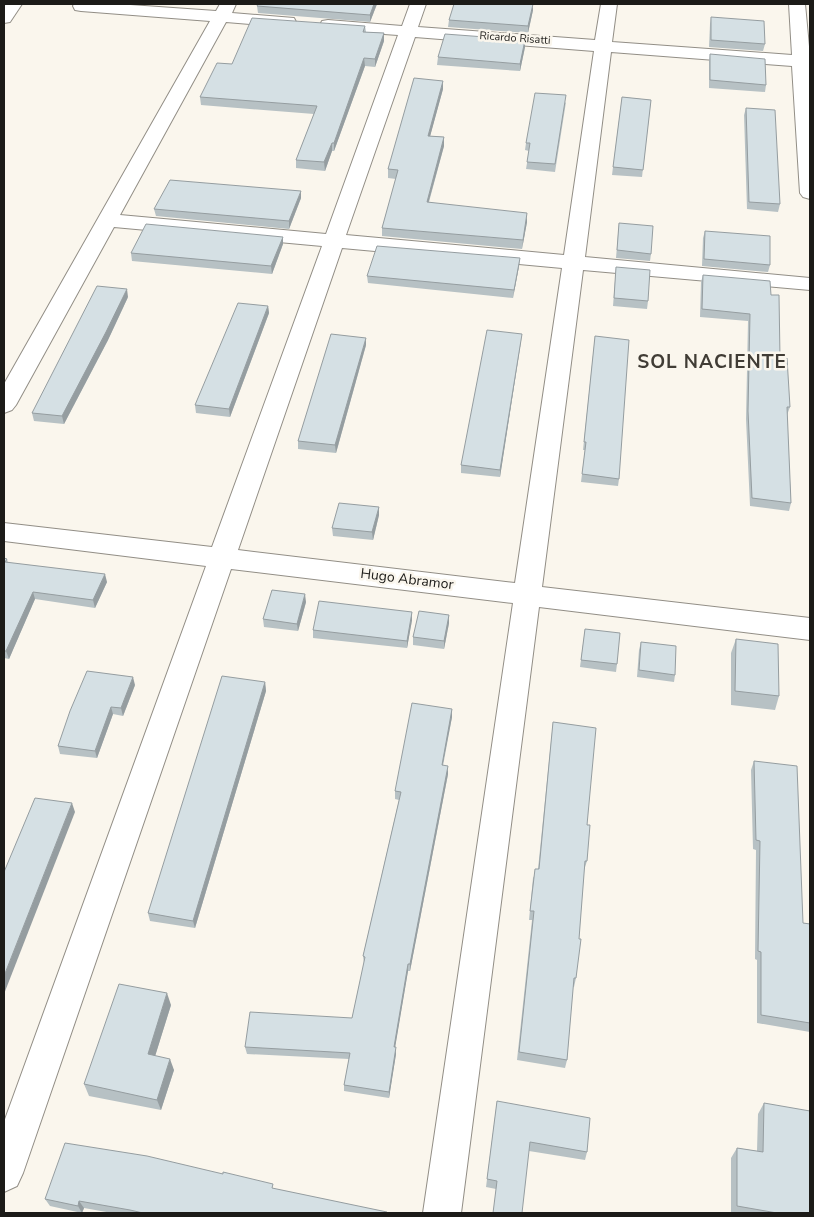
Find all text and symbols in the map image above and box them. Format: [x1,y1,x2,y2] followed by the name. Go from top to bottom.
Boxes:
[479,28,551,48] street label: Ricardo Risatti
[637,349,787,375] district label: SOL NACIENTE
[359,564,455,594] street label: Hugo Abramor

